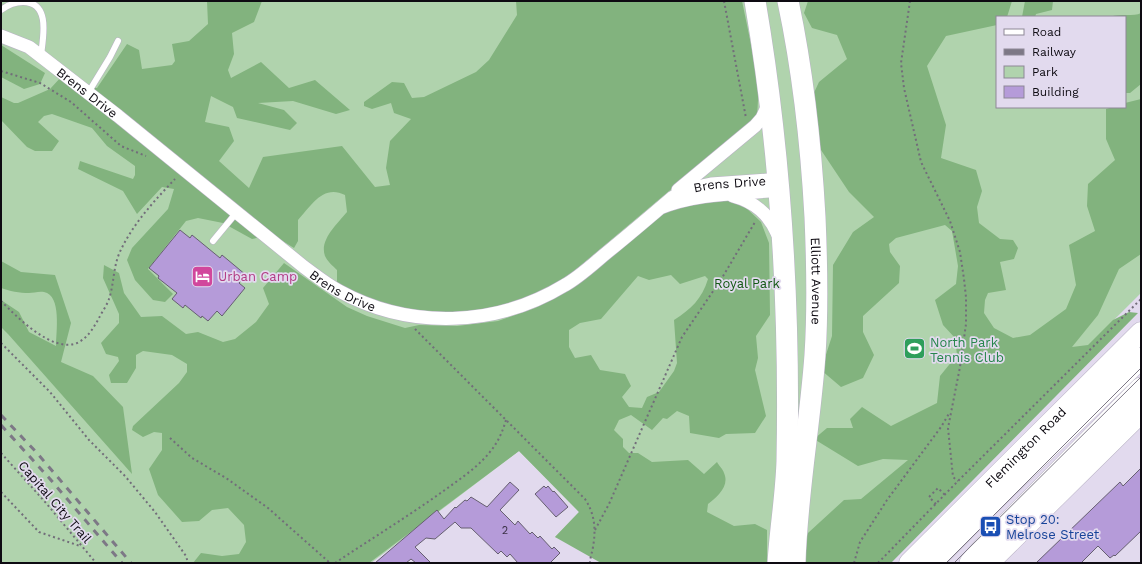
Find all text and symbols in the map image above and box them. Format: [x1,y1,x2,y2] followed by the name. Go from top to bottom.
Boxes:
[996,16,1126,108] legend
[1032,25,1061,39] text: Road
[1032,45,1077,59] text: Railway
[54,64,121,121] street label: Brens Drive
[1032,65,1058,79] text: Park
[1032,85,1079,99] text: Building
[692,173,766,195] street label: Brens Drive
[808,237,824,325] street label: Elliott Avenue
[189,263,215,289] hotel icon: Urban Camp
[307,266,378,314] street label: Brens Drive
[218,269,297,284] place label: Urban Camp
[714,276,781,291] park label: Royal Park
[930,335,1004,365] place label: North Park Tennis Club
[901,336,927,362] sports icon: North Park Tennis Club
[982,404,1069,491] street label: Flemington Road
[15,458,95,546] street label: Capital City Trail
[1006,512,1100,542] place label: Stop 20: Melrose Street
[978,513,1004,539] bus stop icon: Stop 20: Melrose Street
[502,524,508,537] house number: 2

